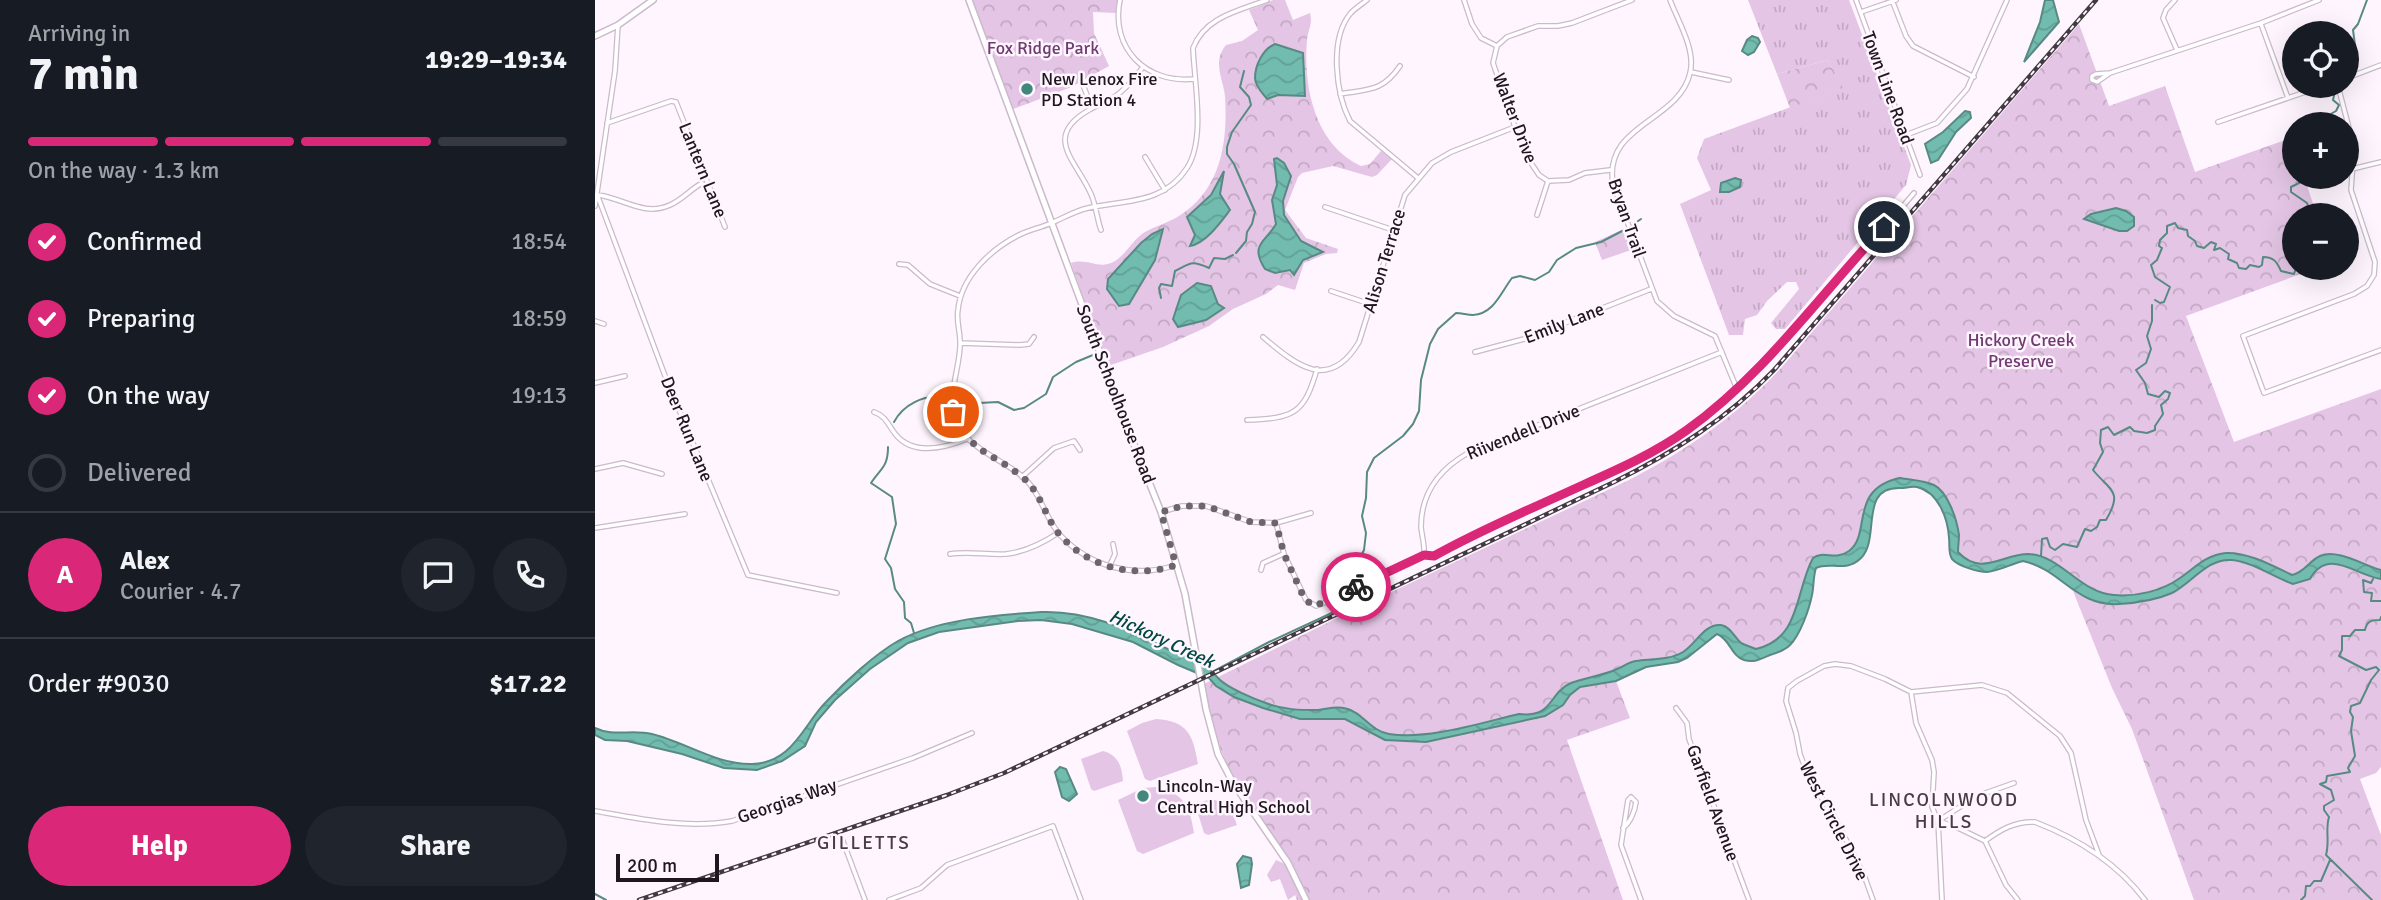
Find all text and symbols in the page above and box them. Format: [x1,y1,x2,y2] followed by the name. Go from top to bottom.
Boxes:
[28,19,130,48] text: Arriving in
[2282,21,2359,280] map controls
[2282,21,2359,98] button: locate
[1857,29,1919,147] street label: Town Line Road
[987,37,1099,59] park label: Fox Ridge Park
[425,44,567,76] text: 19:29–19:34
[28,46,139,102] text: 7 min
[1041,68,1158,111] place label: New Lenox Fire PD Station 4
[1488,70,1542,166] street label: Walter Drive
[1019,81,1035,97] marker: New Lenox Fire PD Station 4
[2282,112,2359,189] button: +
[674,119,732,221] street label: Lantern Lane
[28,156,219,185] text: On the way · 1.3 km
[1603,175,1651,261] street label: Bryan Trail
[1854,197,1914,257] pin
[2282,203,2359,280] button: −
[1358,206,1410,316] street label: Alison Terrace
[1865,208,1903,246] icon: home
[28,223,66,261] icon: check
[87,226,202,258] text: Confirmed
[511,227,567,256] text: 18:54
[1521,298,1607,348] street label: Emily Lane
[28,300,66,338] icon: check
[1072,301,1160,487] street label: South Schoolhouse Road
[87,303,195,335] text: Preparing
[511,304,567,333] text: 18:59
[1967,329,2075,372] park label: Hickory Creek Preserve
[656,373,718,485] street label: Deer Run Lane
[28,377,66,415] icon: check
[87,380,210,412] text: On the way
[511,381,567,410] text: 19:13
[923,382,983,442] pin
[934,393,972,431] icon: bag
[1463,399,1583,465] street label: Riivendell Drive
[87,457,192,489] text: Delivered
[401,538,475,612] button: chat
[493,538,567,612] button: phone
[120,545,170,577] text: Alex
[1321,552,1391,622] courier
[57,559,73,591] text: A
[1337,568,1375,606] icon: bike
[120,577,241,606] text: Courier · 4.7
[1105,604,1219,674] water label: Hickory Creek
[28,668,169,700] text: Order #9030
[489,668,567,700] text: $17.22
[1682,742,1744,864] street label: Garfield Avenue
[1795,758,1873,884] street label: West Circle Drive
[734,774,840,828] street label: Georgias Way
[1157,775,1310,818] place label: Lincoln-Way Central High School
[1135,788,1151,804] marker: Lincoln-Way Central High School
[1869,788,2019,834] district label: LINCOLNWOOD HILLS
[28,806,291,886] button: Help
[305,806,567,886] button: Share
[817,831,911,855] district label: GILLETTS
[616,851,719,883] scale bar
[627,854,677,878] text: 200 m

